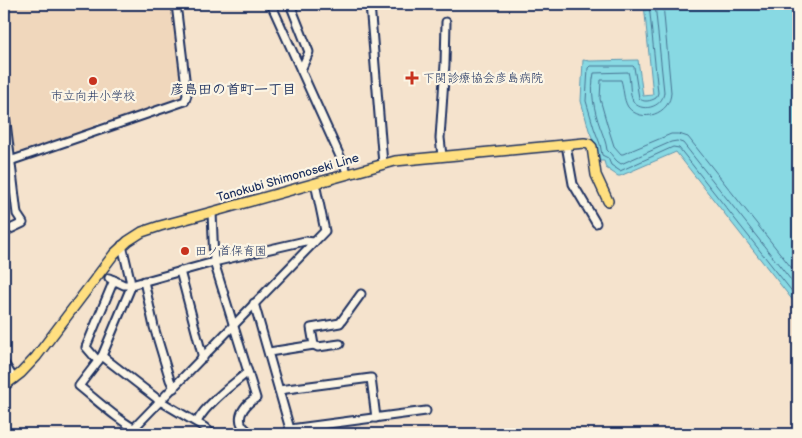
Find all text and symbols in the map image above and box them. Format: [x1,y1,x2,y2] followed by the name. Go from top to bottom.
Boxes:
[405,71,419,85] marker: 下関診療協会彦島病院
[423,71,543,86] place label: 下関診療協会彦島病院
[87,75,99,87] marker: 市立向井小学校
[170,81,296,98] district label: 彦島田の首町一丁目
[51,89,135,104] place label: 市立向井小学校
[215,151,361,205] street label: Tanokubi Shimonoseki Line
[195,244,267,259] place label: 田ノ首保育園
[179,245,191,257] marker: 田ノ首保育園

